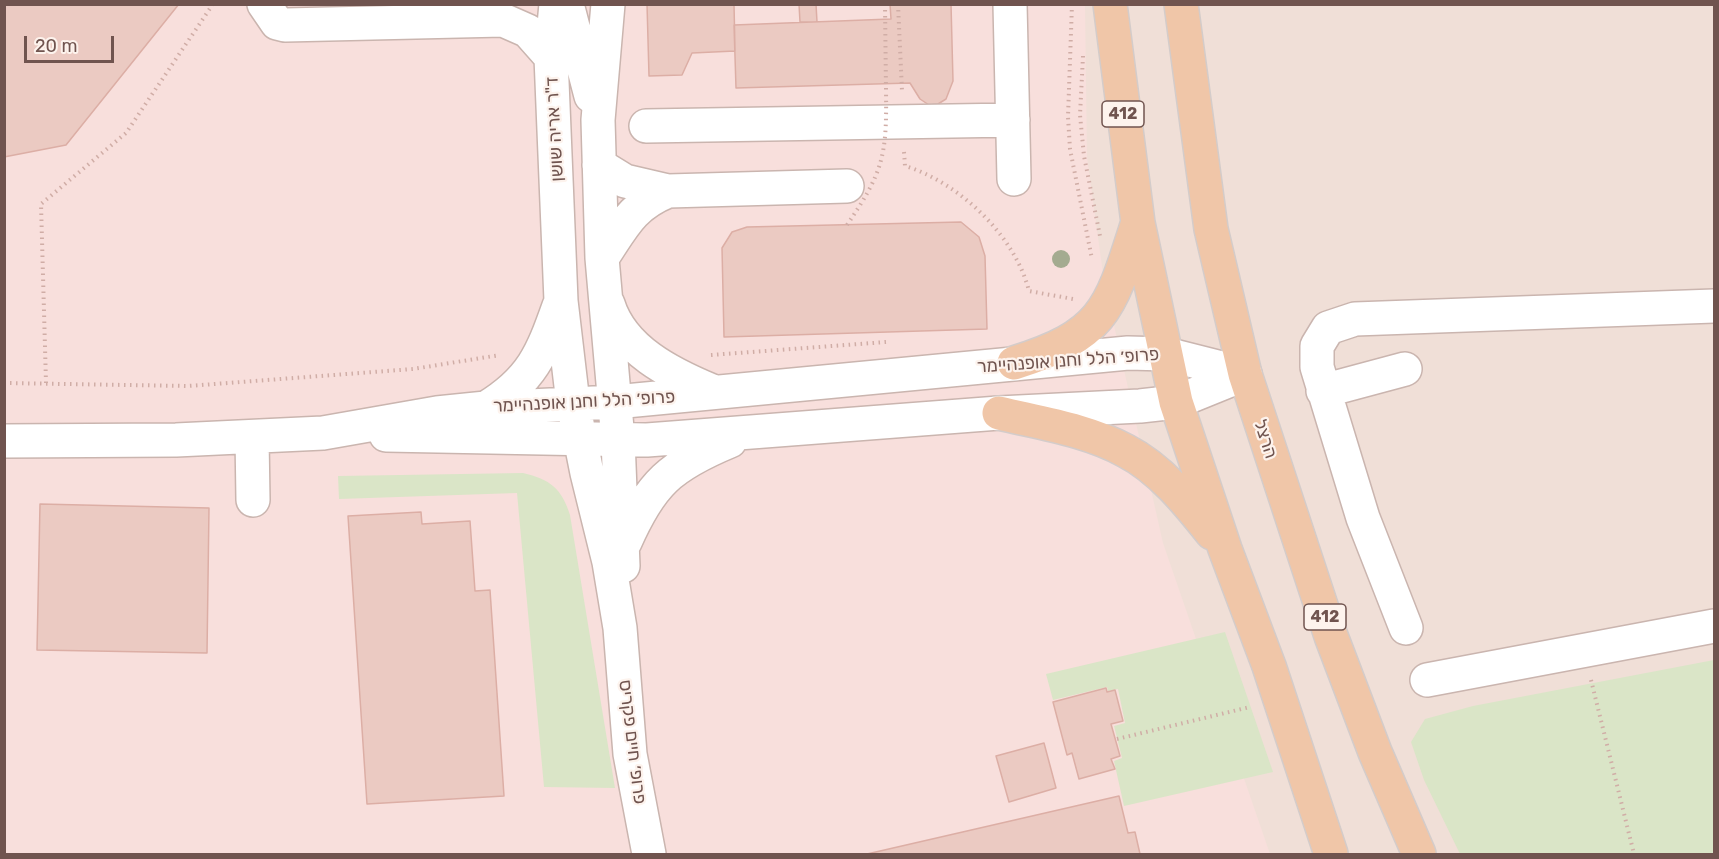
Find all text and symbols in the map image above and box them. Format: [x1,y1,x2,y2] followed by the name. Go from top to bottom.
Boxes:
[27,24,117,62] scale bar
[35,35,77,57] text: 20 m
[541,76,569,182] street label: ד"ר אריה שושן
[1102,101,1144,127] road number: 412
[976,344,1160,378] street label: פרופ׳ הלל וחנן אופנהיימר
[492,386,676,418] street label: פרופ׳ הלל וחנן אופנהיימר
[1249,417,1281,461] street label: הרצל
[1304,604,1346,630] road number: 412
[614,679,650,805] street label: פרופ׳ חיים פקריס

